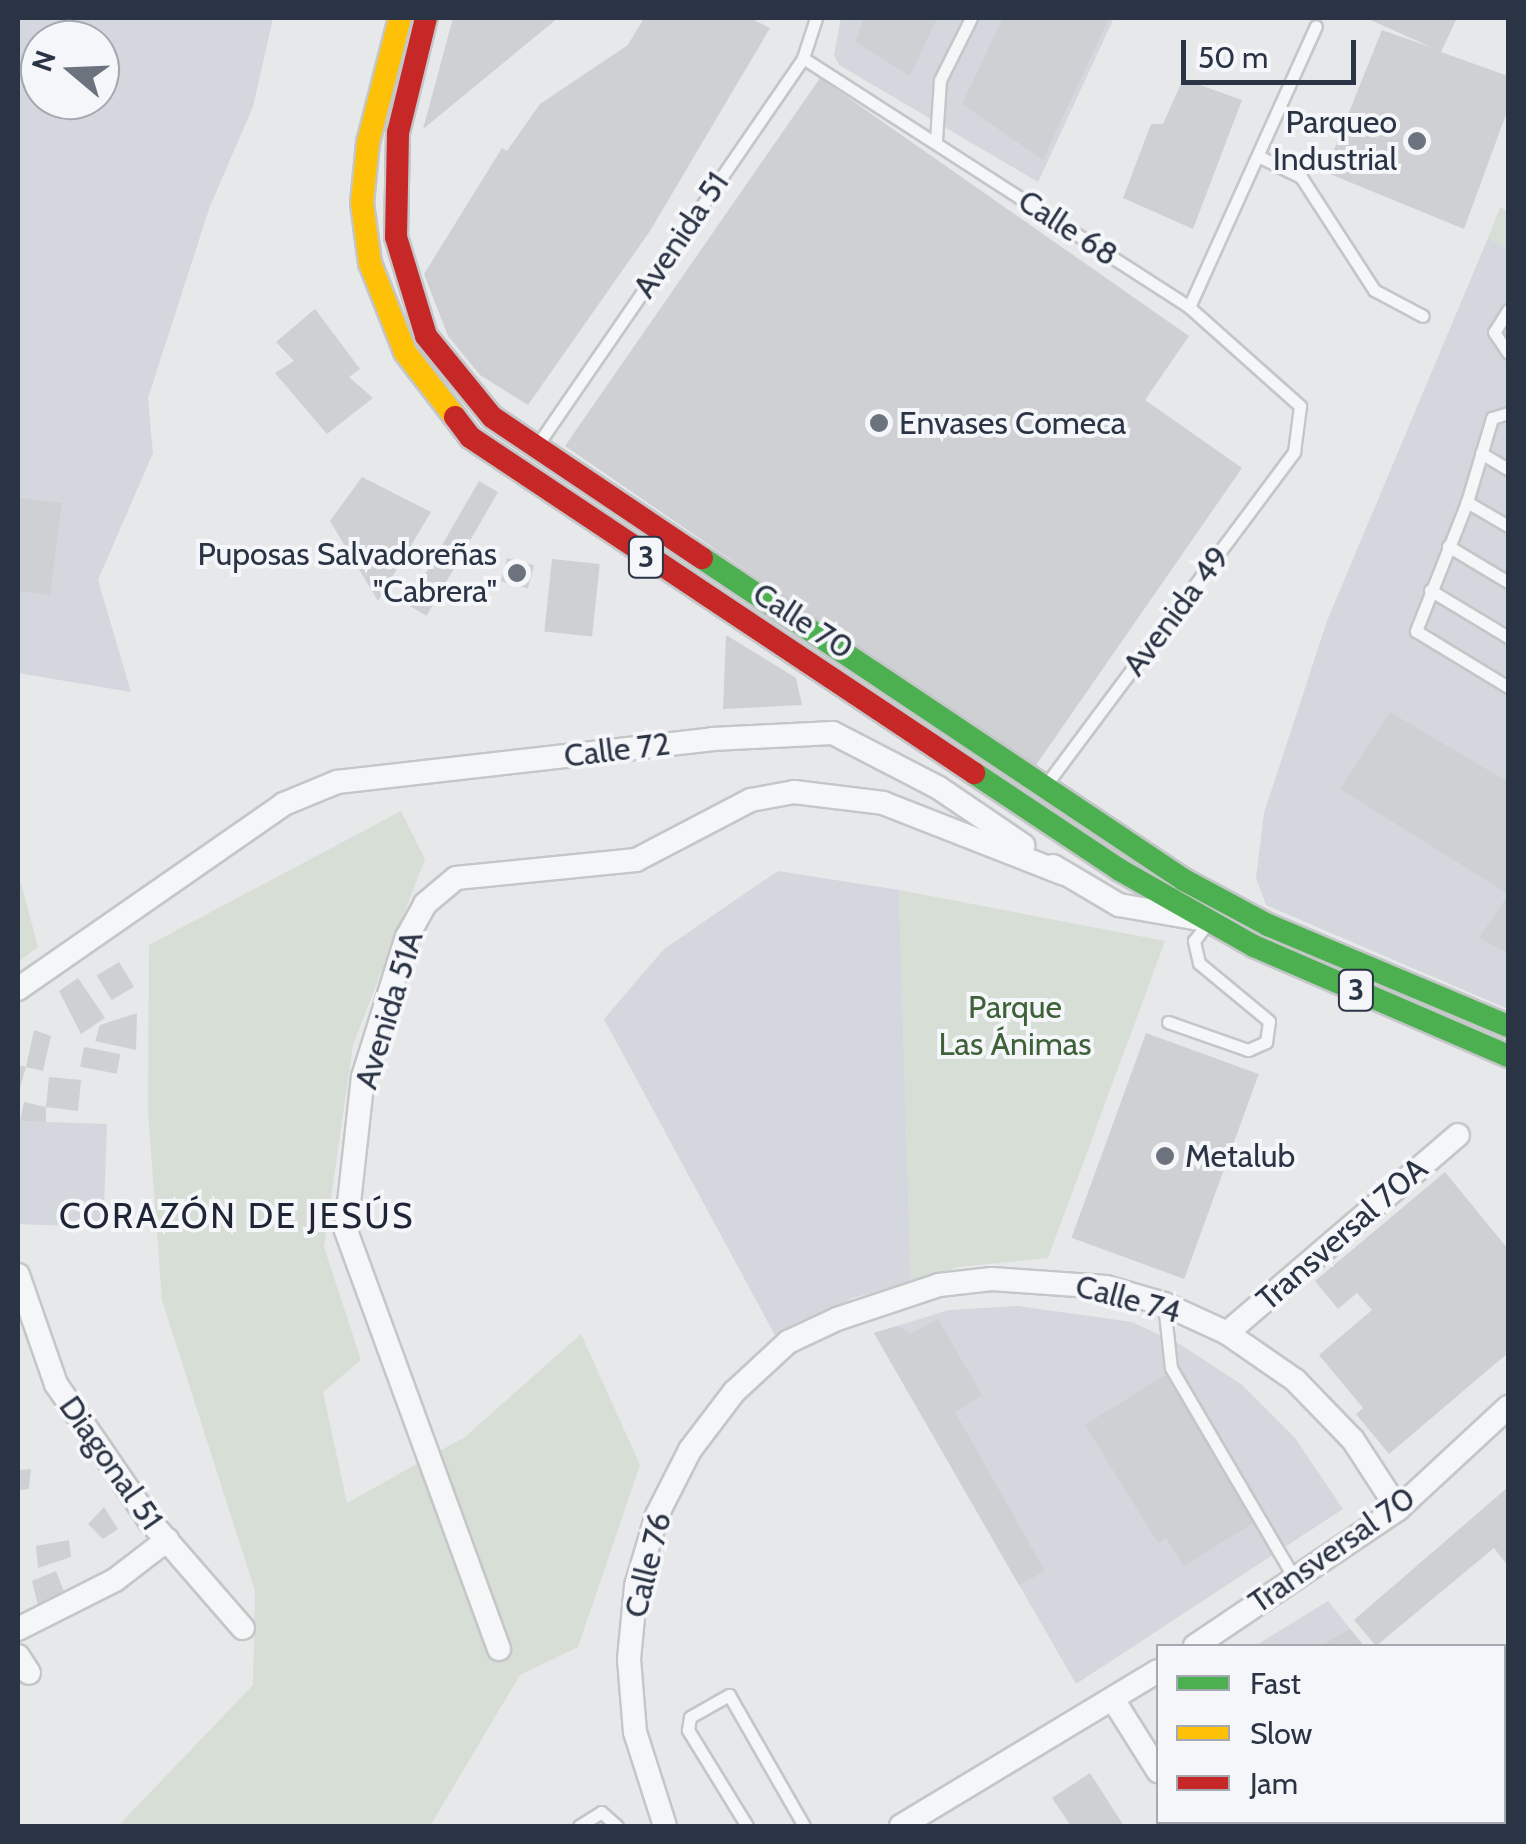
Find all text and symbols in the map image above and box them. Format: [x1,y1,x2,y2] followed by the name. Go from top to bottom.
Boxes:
[20,20,120,120] north arrow
[1186,20,1361,82] scale bar
[1198,39,1268,76] text: 50 m
[24,46,63,76] text: N
[1273,104,1397,179] place label: Parqueo Industrial
[1406,130,1428,152] marker: Parqueo Industrial
[625,165,737,305] street label: Avenida 51
[1011,182,1125,274] street label: Calle 68
[899,404,1126,442] place label: Envases Comeca
[868,412,890,434] marker: Envases Comeca
[626,532,666,582] road number: 3
[197,536,497,611] place label: Puposas Salvadoreñas "Cabrera"
[1115,539,1237,683] street label: Avenida 49
[506,562,528,584] marker: Puposas Salvadoreñas "Cabrera"
[746,574,860,668] street label: Calle 70
[562,724,672,776] street label: Calle 72
[347,927,431,1093] street label: Avenida 51A
[1336,965,1376,1015] road number: 3
[939,989,1091,1064] park label: Parque Las Ánimas
[1185,1137,1295,1175] place label: Metalub
[1154,1145,1176,1167] marker: Metalub
[1249,1149,1435,1319] street label: Transversal 70A
[59,1195,415,1237] district label: CORAZÓN DE JESÚS
[1071,1267,1185,1331] street label: Calle 74
[51,1389,171,1537] street label: Diagonal 51
[1241,1479,1423,1621] street label: Transversal 70
[616,1508,680,1622] street label: Calle 76
[1156,1644,1506,1824] legend
[1250,1665,1301,1702] text: Fast
[1250,1715,1312,1752] text: Slow
[1250,1765,1298,1802] text: Jam

